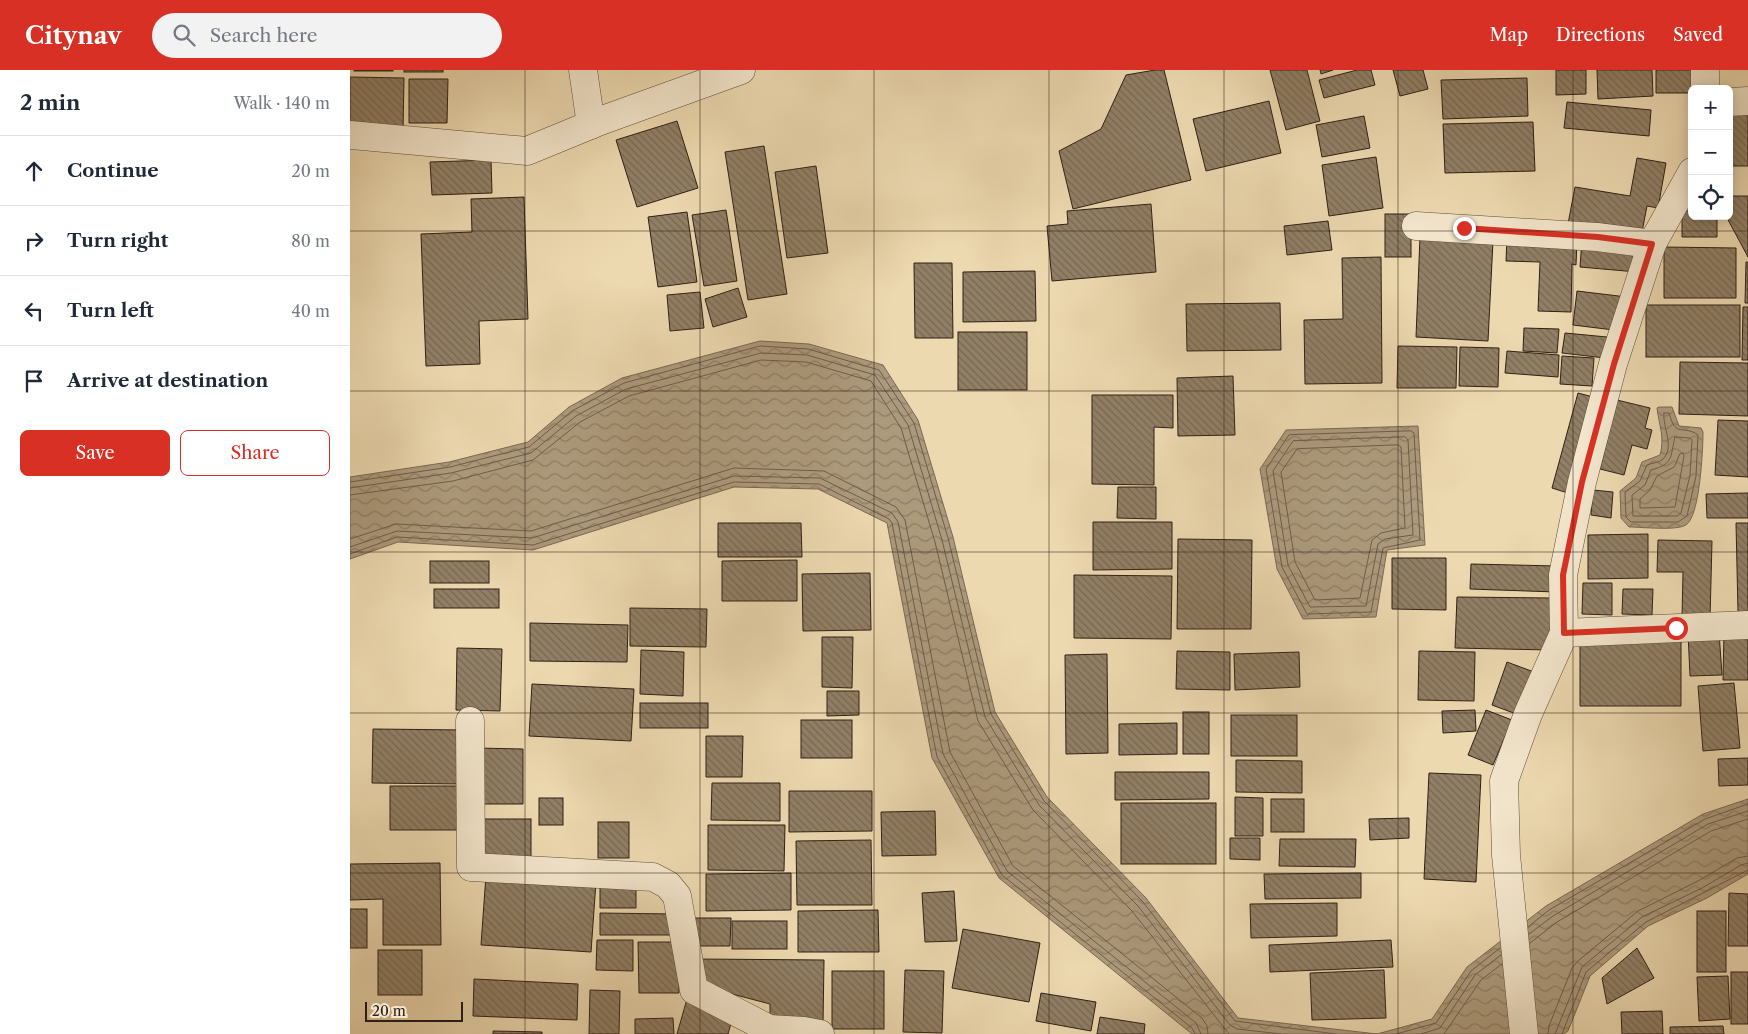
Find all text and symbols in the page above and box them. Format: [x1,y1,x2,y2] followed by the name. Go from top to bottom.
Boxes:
[152,13,502,58] search box
[25,21,122,50] text: Citynav
[170,21,198,49] icon: search
[210,24,317,47] text: Search here
[1489,24,1528,46] text: Map
[1556,24,1645,46] text: Directions
[1673,24,1723,46] text: Saved
[1688,85,1733,220] map controls
[1688,85,1733,130] button: +
[20,90,80,115] text: 2 min
[233,93,330,113] text: Walk · 140 m
[1688,130,1733,175] button: −
[20,157,48,185] icon: ahead
[67,159,159,182] text: Continue
[291,161,330,181] text: 20 m
[1688,175,1733,220] button: locate
[1453,217,1476,240] route end
[20,227,48,255] icon: right
[67,229,168,252] text: Turn right
[291,231,330,251] text: 80 m
[20,297,48,325] icon: left
[67,299,154,322] text: Turn left
[291,301,330,321] text: 40 m
[20,367,48,395] icon: arrive
[67,369,268,392] text: Arrive at destination
[20,430,170,476] button: Save
[180,430,330,476] button: Share
[1665,617,1688,640] route start
[365,999,462,1022] scale bar
[372,1002,406,1020] text: 20 m

